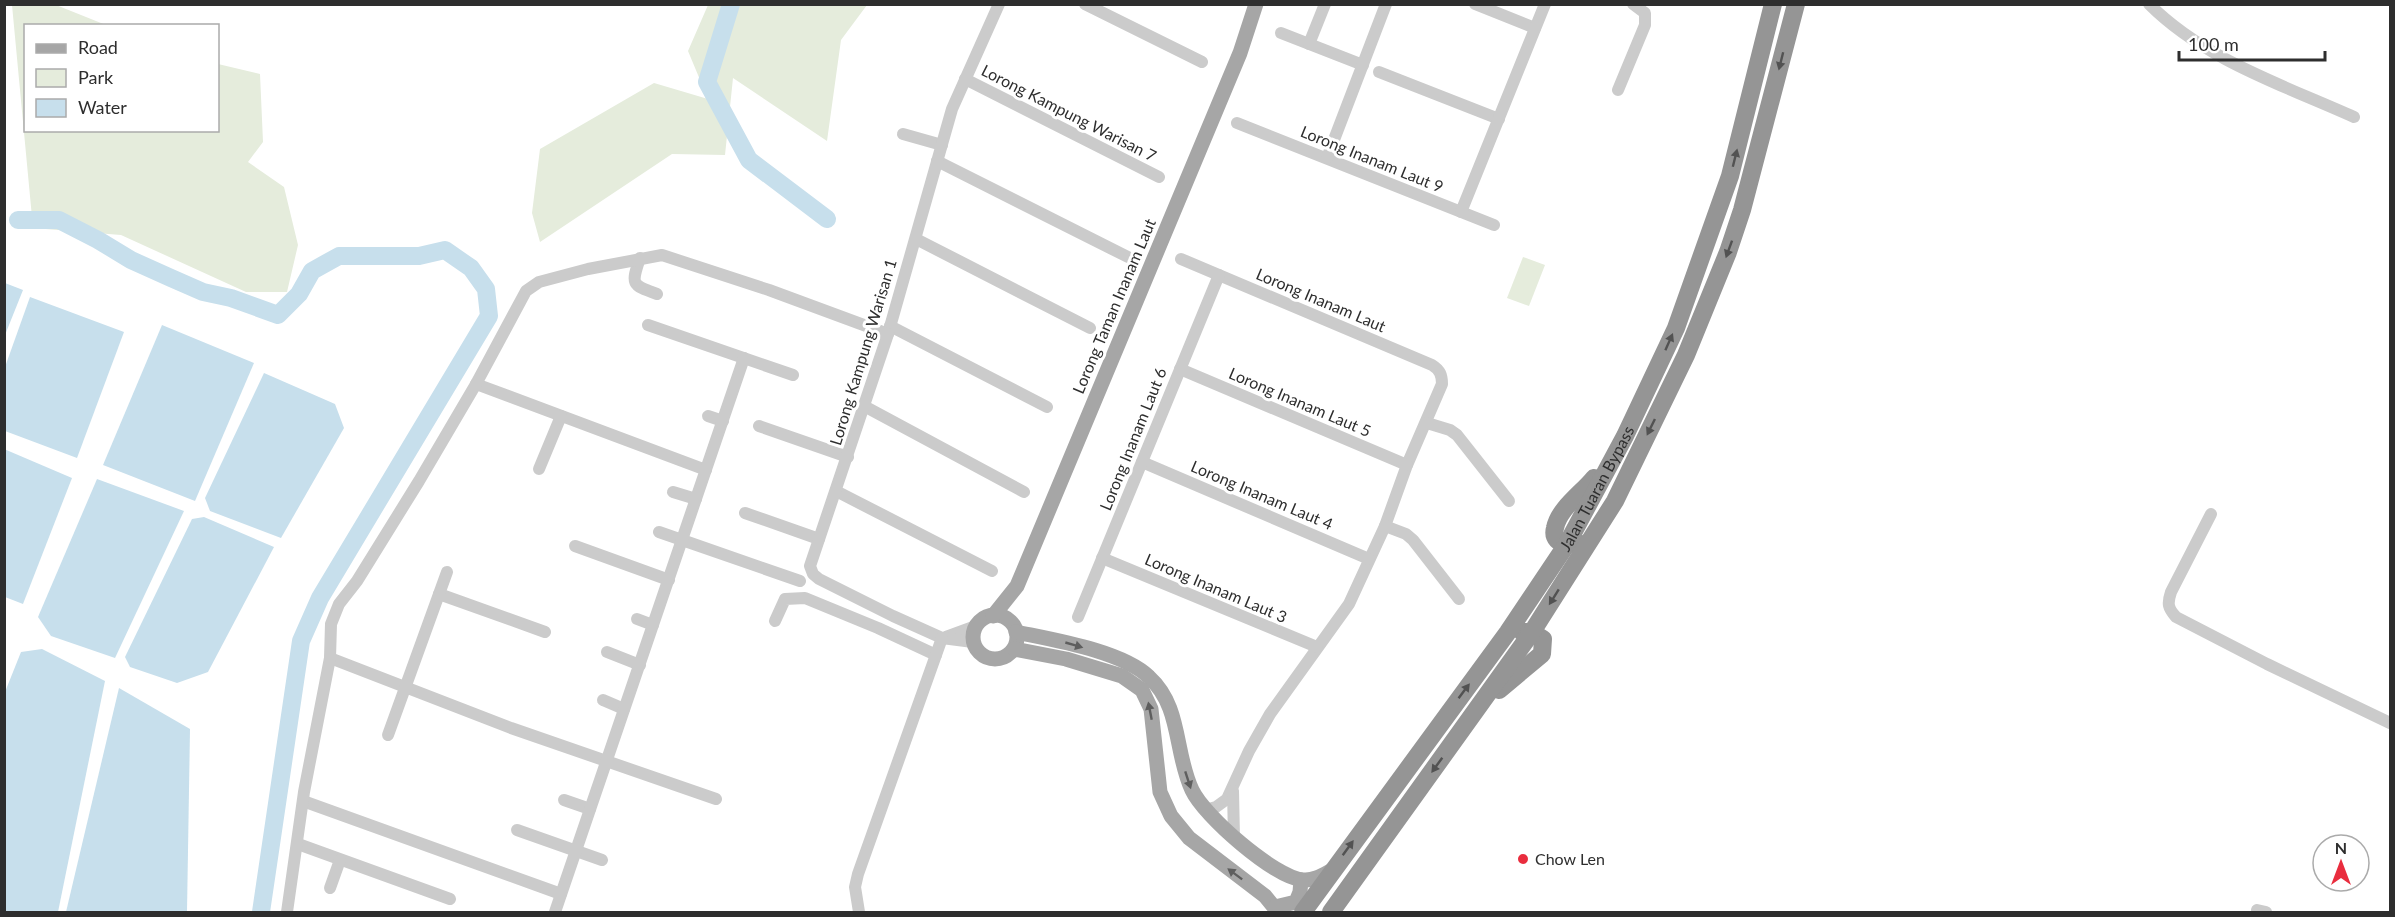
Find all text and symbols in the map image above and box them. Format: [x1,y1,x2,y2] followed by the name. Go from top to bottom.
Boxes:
[24,24,219,132] legend
[2179,24,2324,62] scale bar
[2188,33,2239,55] text: 100 m
[78,36,118,58] text: Road
[1776,52,1786,70] one-way arrow
[979,60,1160,165] street label: Lorong Kampung Warisan 7
[78,66,114,88] text: Park
[78,96,127,118] text: Water
[1298,121,1446,196] street label: Lorong Inanam Laut 9
[1730,149,1740,167] one-way arrow
[1068,215,1159,396] street label: Lorong Taman Inanam Laut
[1724,240,1733,258] one-way arrow
[825,256,900,447] street label: Lorong Kampung Warisan 1
[1254,264,1389,336] street label: Lorong Inanam Laut
[1665,333,1674,350] one-way arrow
[1226,363,1374,440] street label: Lorong Inanam Laut 5
[1095,365,1170,513] street label: Lorong Inanam Laut 6
[1646,419,1655,436] one-way arrow
[1555,423,1637,554] street label: Jalan Tuaran Bypass
[1188,456,1336,533] street label: Lorong Inanam Laut 4
[1142,549,1290,626] street label: Lorong Inanam Laut 3
[1549,589,1560,605] one-way arrow
[1065,641,1083,650] one-way arrow
[1458,683,1470,699] one-way arrow
[1145,701,1154,720] one-way arrow
[1431,757,1443,773] one-way arrow
[1184,771,1193,789] one-way arrow
[2311,833,2371,893] north arrow
[2335,838,2347,857] text: N
[1342,840,1354,855] one-way arrow
[1535,849,1605,868] place label: Chow Len
[1516,852,1530,866] marker: Chow Len
[1227,868,1242,880] one-way arrow

